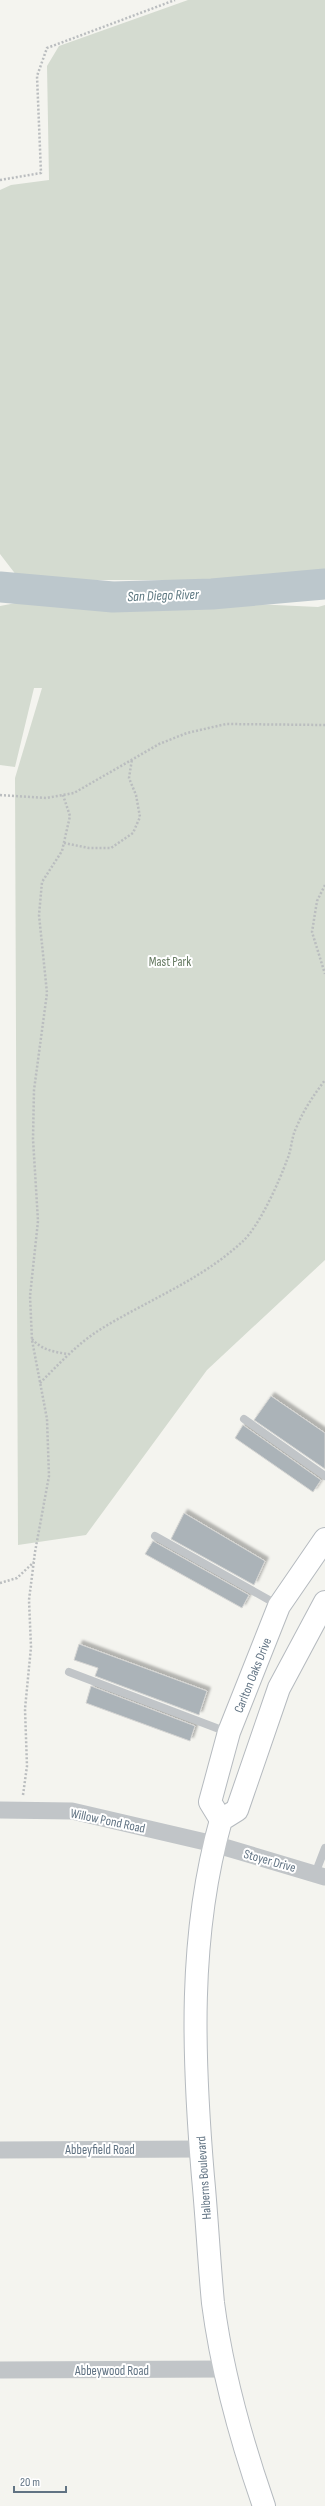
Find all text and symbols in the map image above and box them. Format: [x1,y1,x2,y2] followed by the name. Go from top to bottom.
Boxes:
[127,586,200,605] water label: San Diego River
[149,954,191,970] park label: Mast Park
[231,1635,275,1715] street label: Carlton Oaks Drive
[69,1805,147,1837] street label: Willow Pond Road
[242,1846,298,1876] street label: Stoyer Drive
[193,2136,215,2220] street label: Halberns Boulevard
[64,2142,135,2158] street label: Abbeyfield Road
[74,2363,149,2379] street label: Abbeywood Road
[14,2468,66,2494] scale bar
[20,2475,40,2490] text: 20 m

